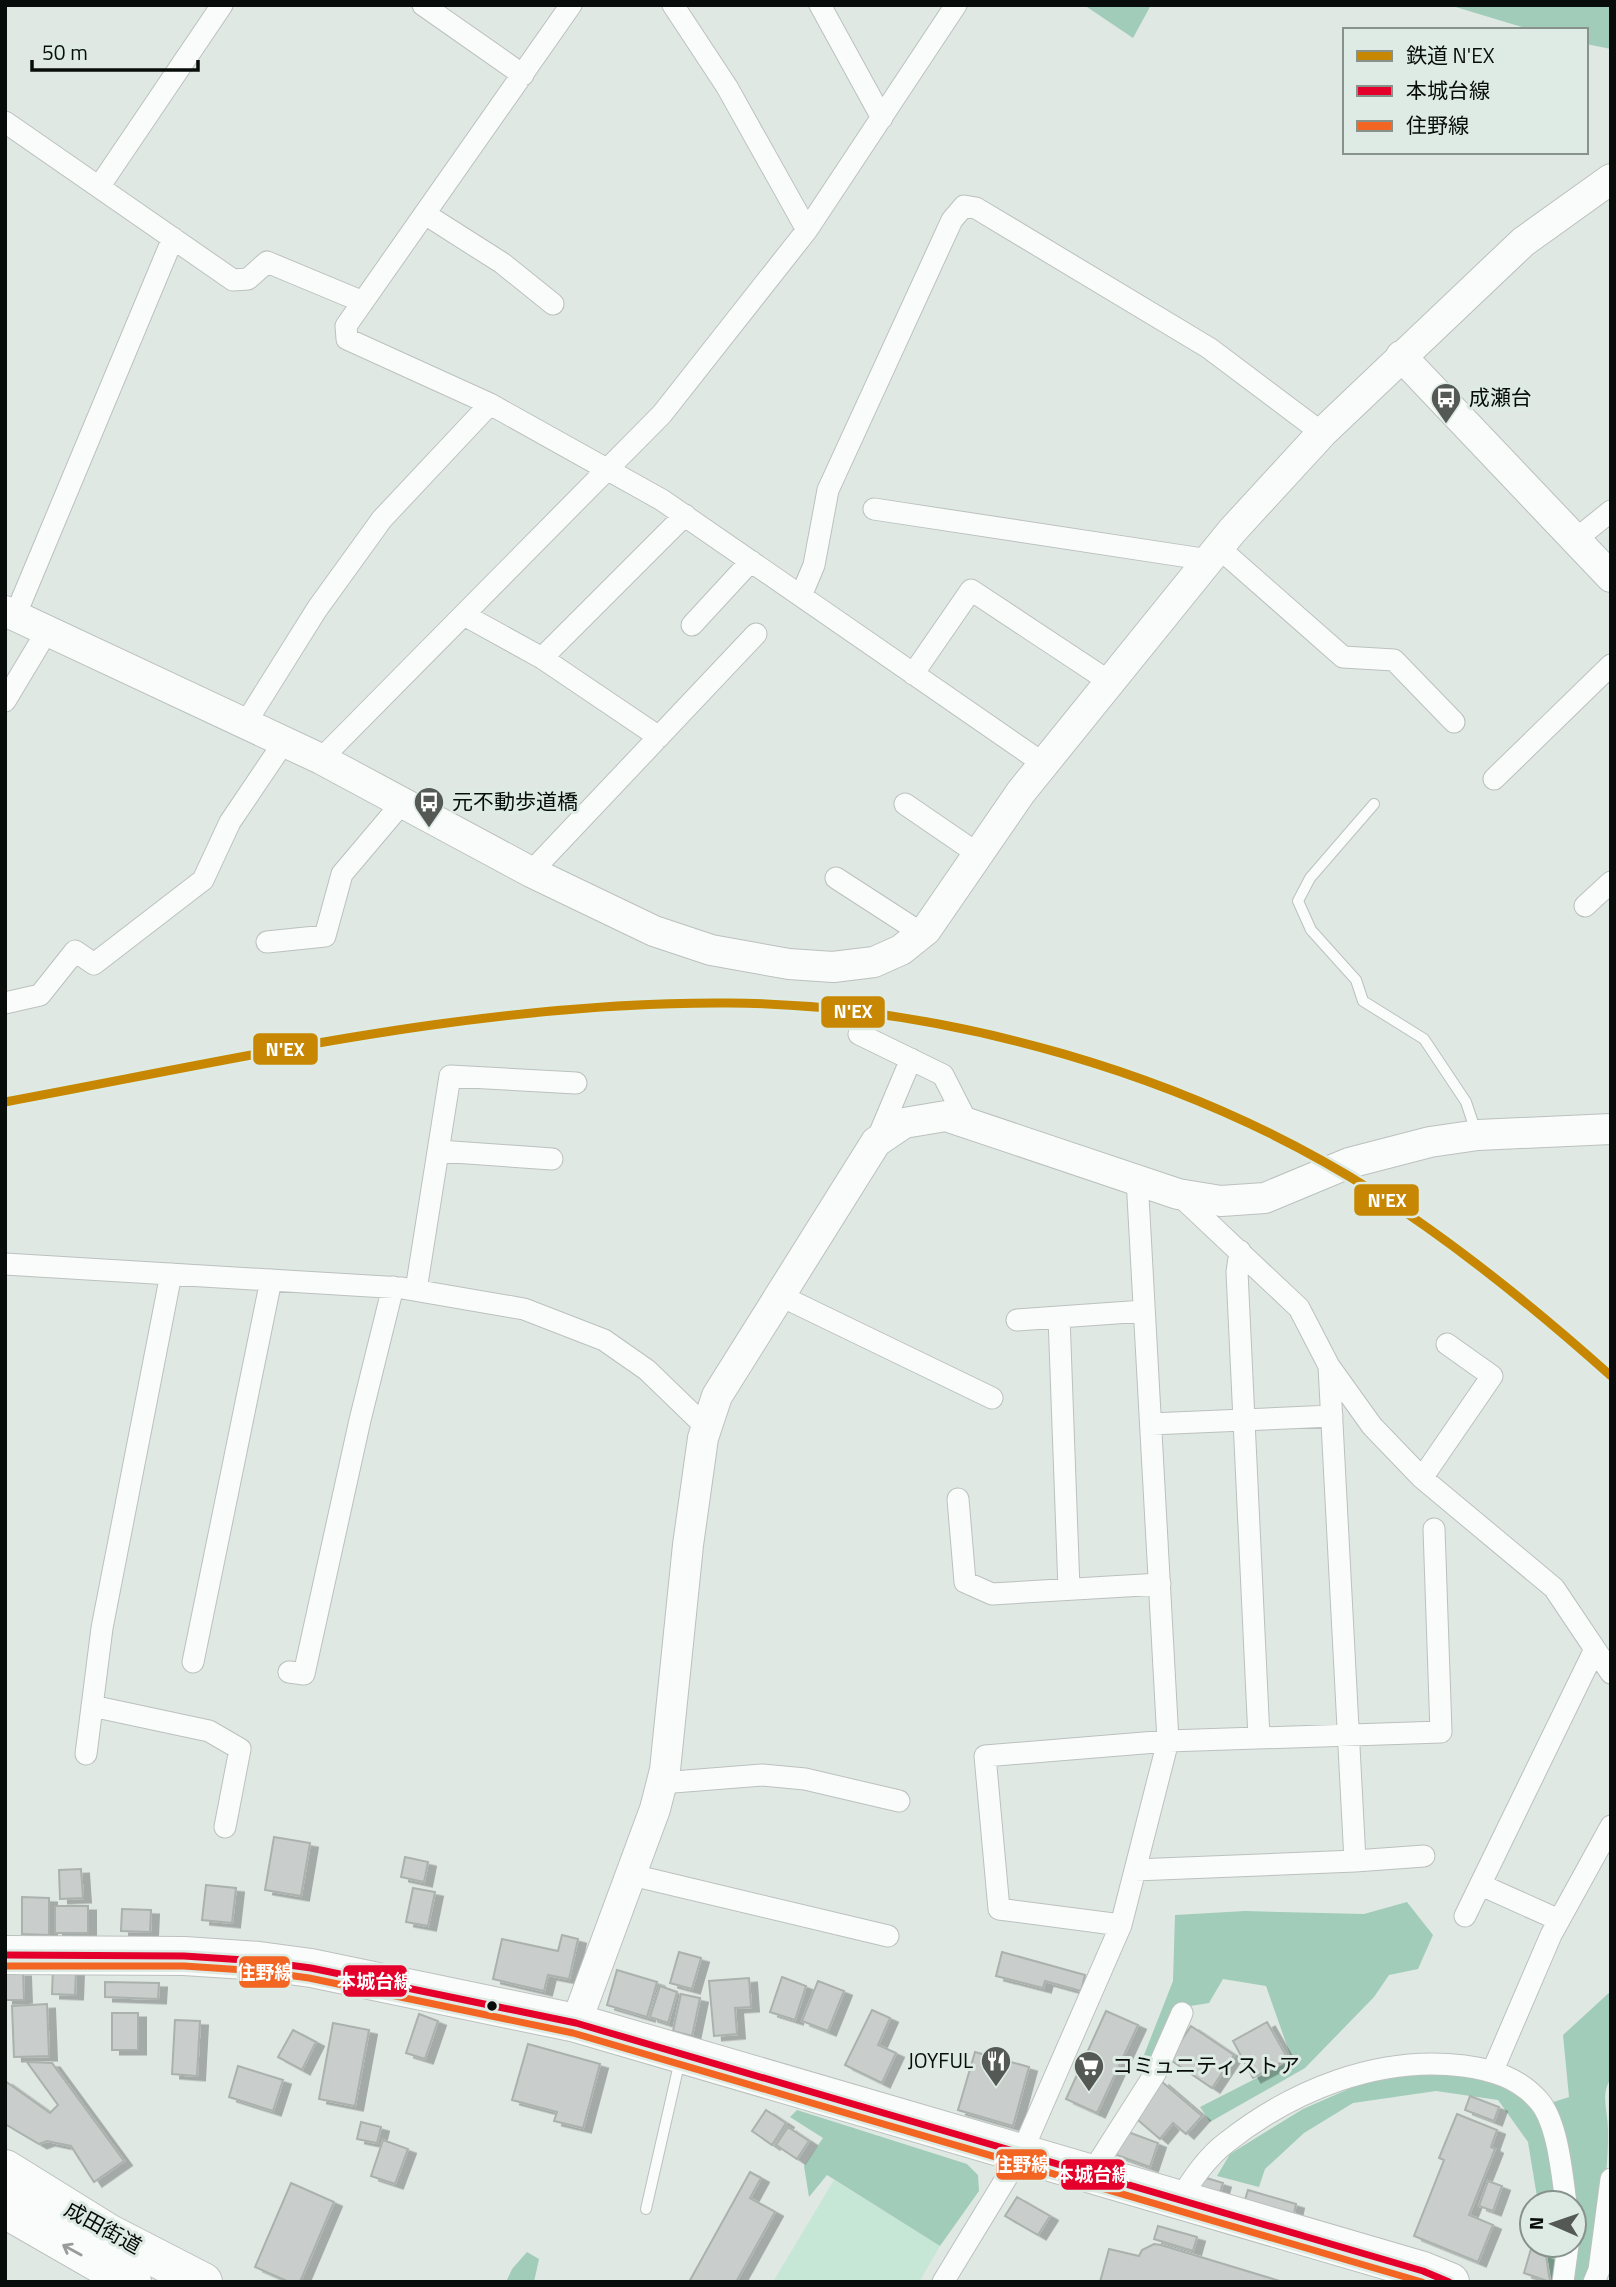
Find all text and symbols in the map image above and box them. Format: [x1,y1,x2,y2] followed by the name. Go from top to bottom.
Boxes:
[32,28,198,72] scale bar
[1343,28,1588,154] legend
[42,36,88,68] text: 50 m
[1406,39,1495,71] text: 鉄道 N'EX
[1406,74,1490,106] text: 本城台線
[1406,109,1469,141] text: 住野線
[1429,381,1463,425] bus stop icon: 成瀬台
[1469,381,1532,413] place label: 成瀬台
[412,785,446,829] bus stop icon: 元不動歩道橋
[452,785,578,817] place label: 元不動歩道橋
[820,995,886,1029] line badge: N'EX
[833,996,873,1025] text: N'EX
[252,1032,319,1066] line badge: N'EX
[265,1034,305,1063] text: N'EX
[1353,1183,1420,1217] line badge: N'EX
[1367,1185,1407,1214] text: N'EX
[238,1955,291,1989] line badge: 住野線
[236,1957,294,1986] text: 住野線
[342,1964,408,1998] line badge: 本城台線
[337,1966,413,1995] text: 本城台線
[485,1999,499,2013] unlabelled marker
[908,2044,973,2076] place label: JOYFUL
[979,2044,1013,2088] restaurant icon: JOYFUL
[1072,2049,1106,2093] supermarket icon: コミュニティストア
[1112,2049,1300,2081] place label: コミュニティストア
[995,2148,1048,2181] line badge: 住野線
[993,2149,1051,2178] text: 住野線
[1060,2158,1126,2191] line badge: 本城台線
[1055,2159,1131,2188] text: 本城台線
[1518,2189,1588,2259] north arrow
[59,2193,148,2261] street label: 成田街道
[1521,2216,1550,2230] text: N
[62,2243,83,2256] one-way arrow

